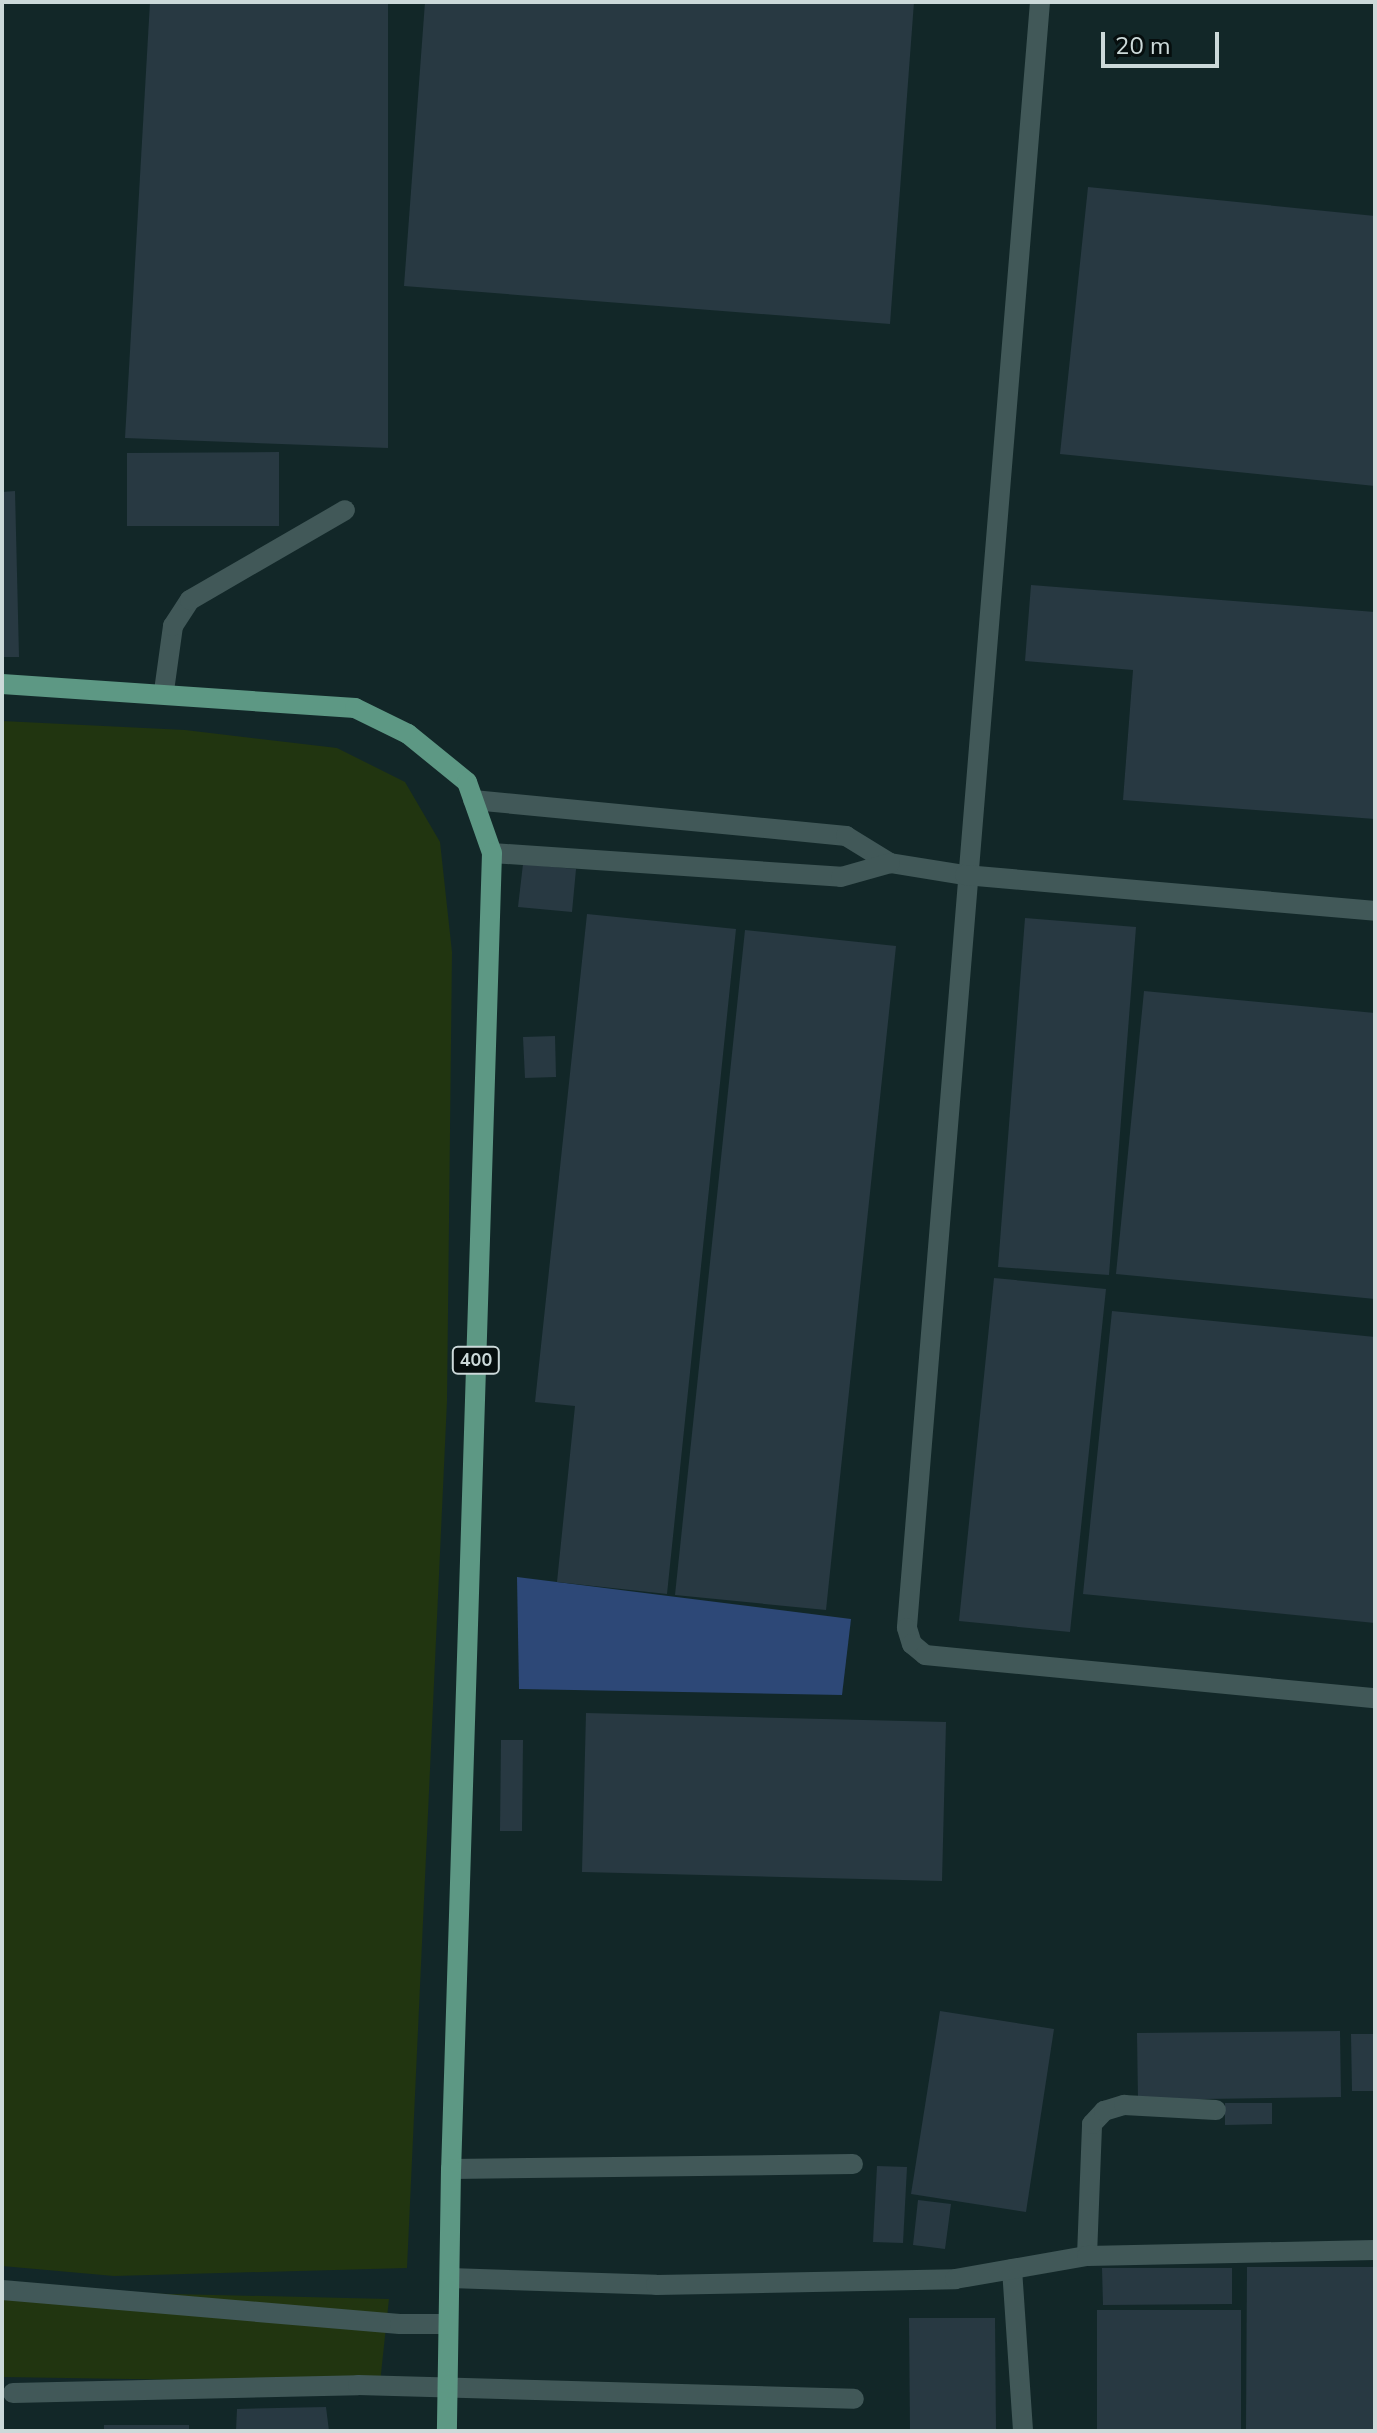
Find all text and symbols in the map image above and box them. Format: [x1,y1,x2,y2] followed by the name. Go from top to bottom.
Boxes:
[1105,16,1223,66] scale bar
[1115,30,1171,62] text: 20 m
[450,1346,502,1374] road number: 400

